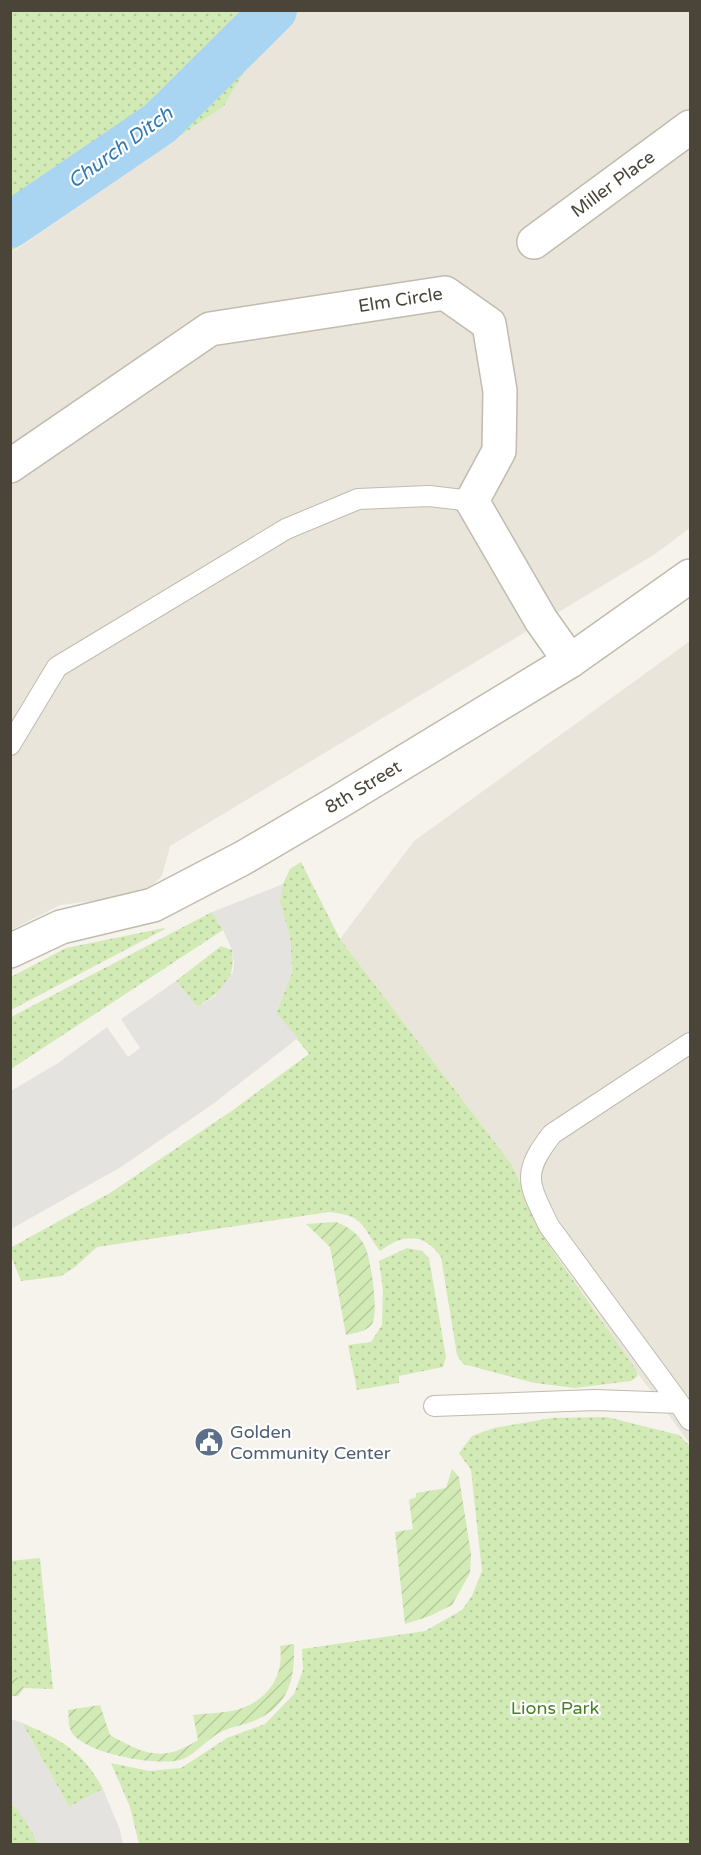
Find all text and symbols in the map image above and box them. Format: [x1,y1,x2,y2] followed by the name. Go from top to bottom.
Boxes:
[63,101,178,194] water label: Church Ditch
[567,146,659,222] street label: Miller Place
[357,283,444,317] street label: Elm Circle
[321,755,405,818] street label: 8th Street
[230,1421,391,1464] place label: Golden Community Center
[193,1426,225,1458] public building icon: Golden Community Center
[511,1697,599,1719] park label: Lions Park

